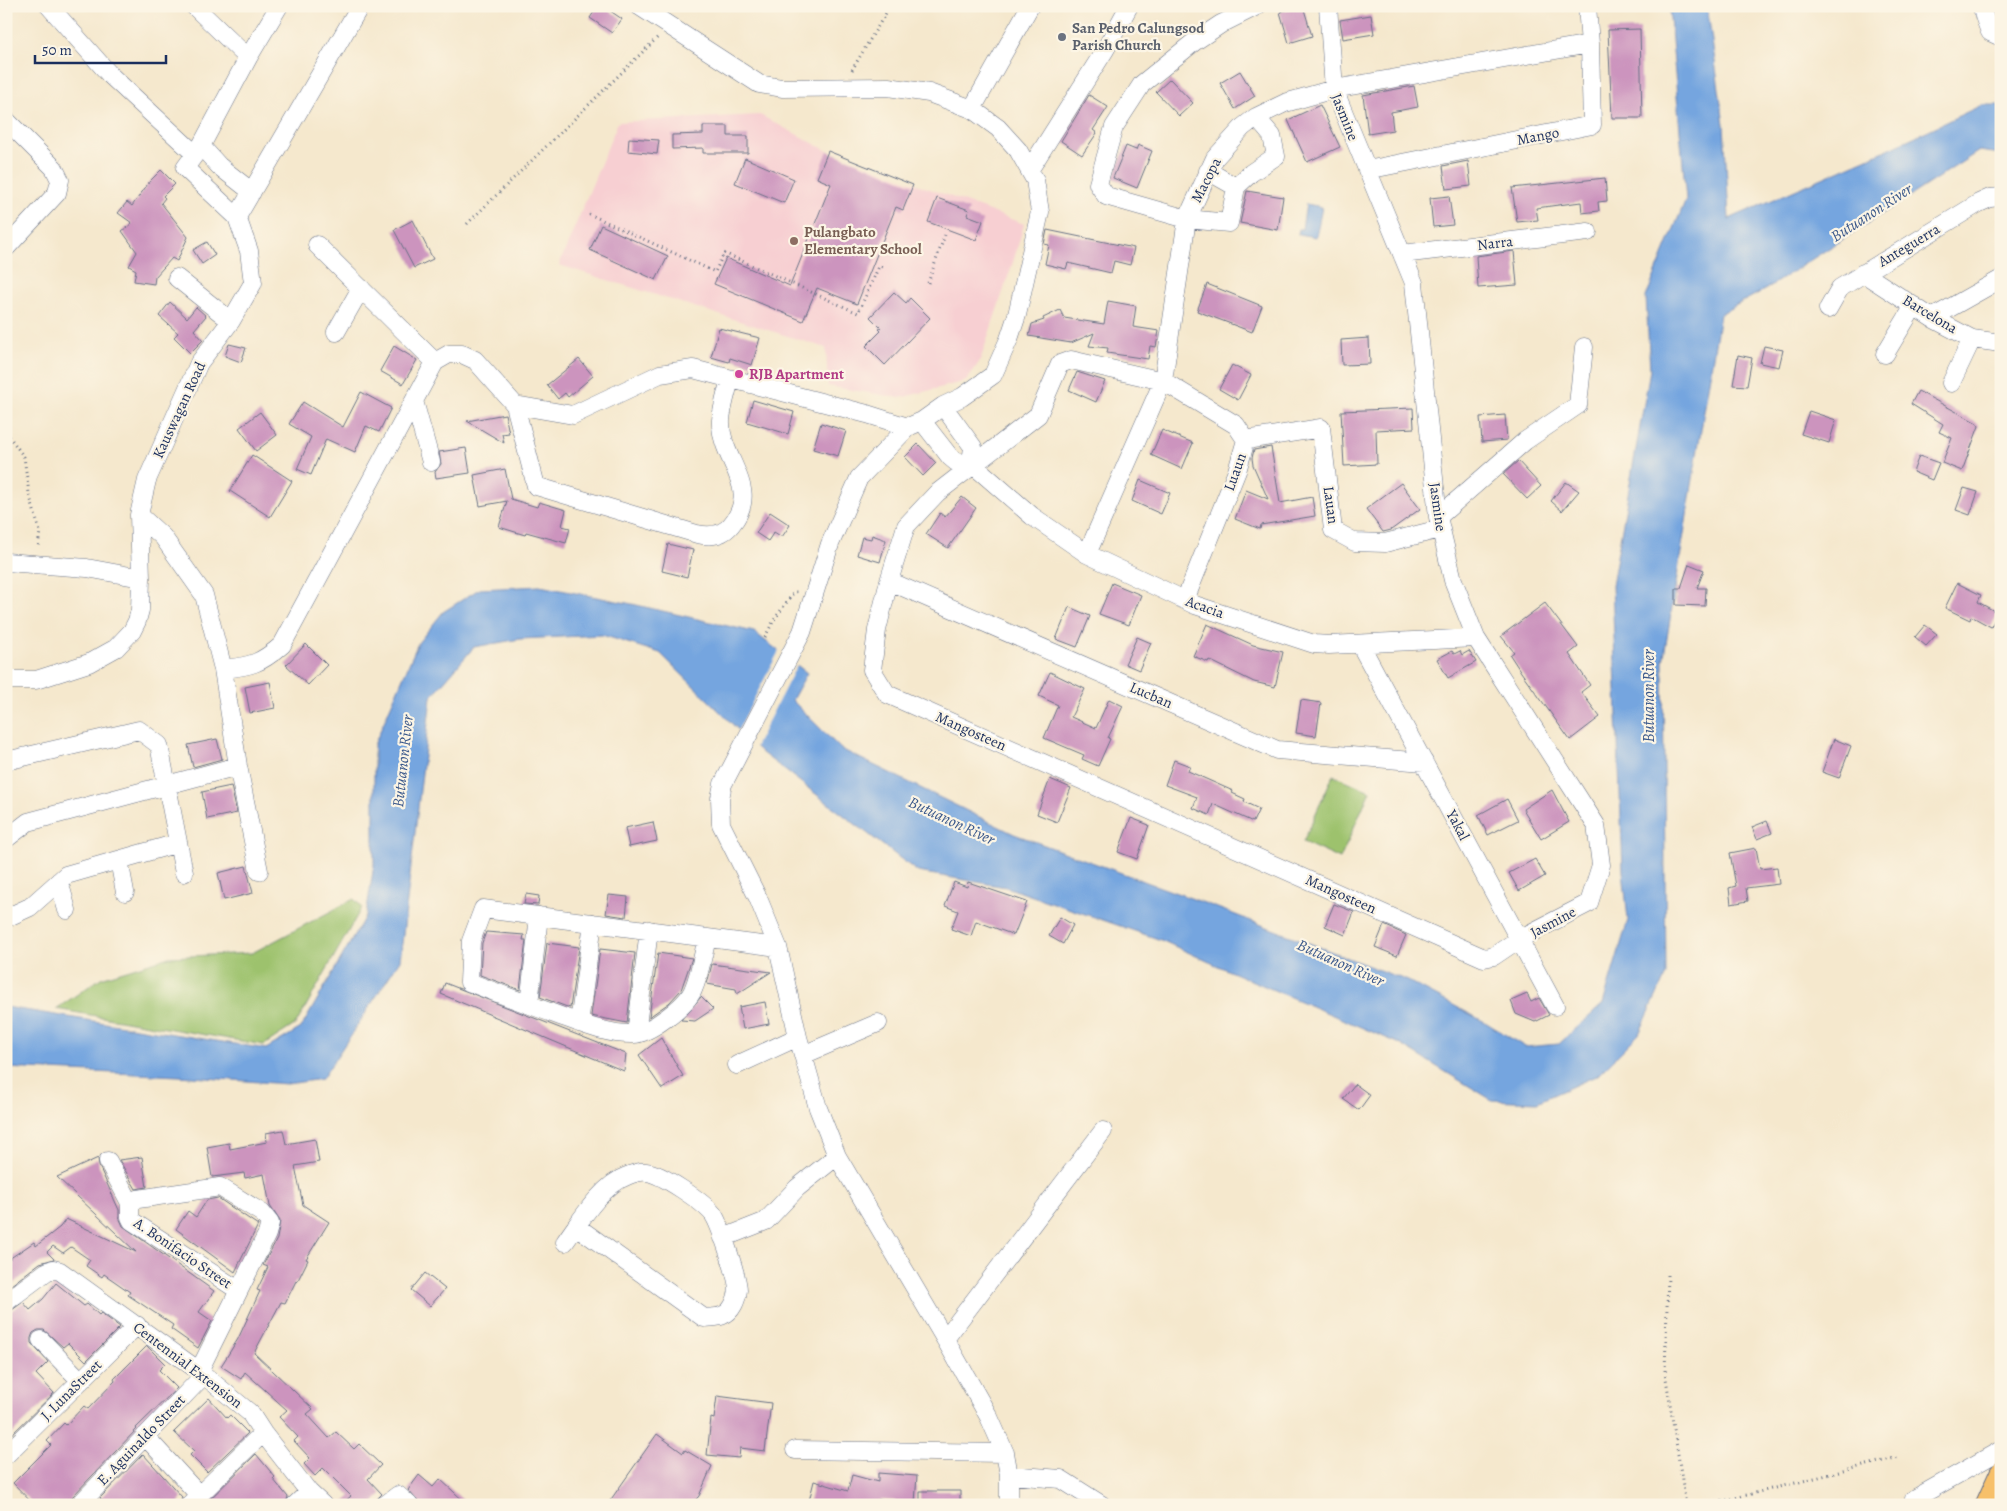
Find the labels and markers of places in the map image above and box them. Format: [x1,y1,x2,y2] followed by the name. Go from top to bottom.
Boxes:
[1072,18,1205,55] place label: San Pedro Calungsod Parish Church
[1056,31,1068,43] marker: San Pedro Calungsod Parish Church
[804,222,922,259] place label: Pulangbato Elementary School
[788,235,800,247] marker: Pulangbato Elementary School
[749,364,844,384] place label: RJB Apartment
[733,368,745,380] marker: RJB Apartment

